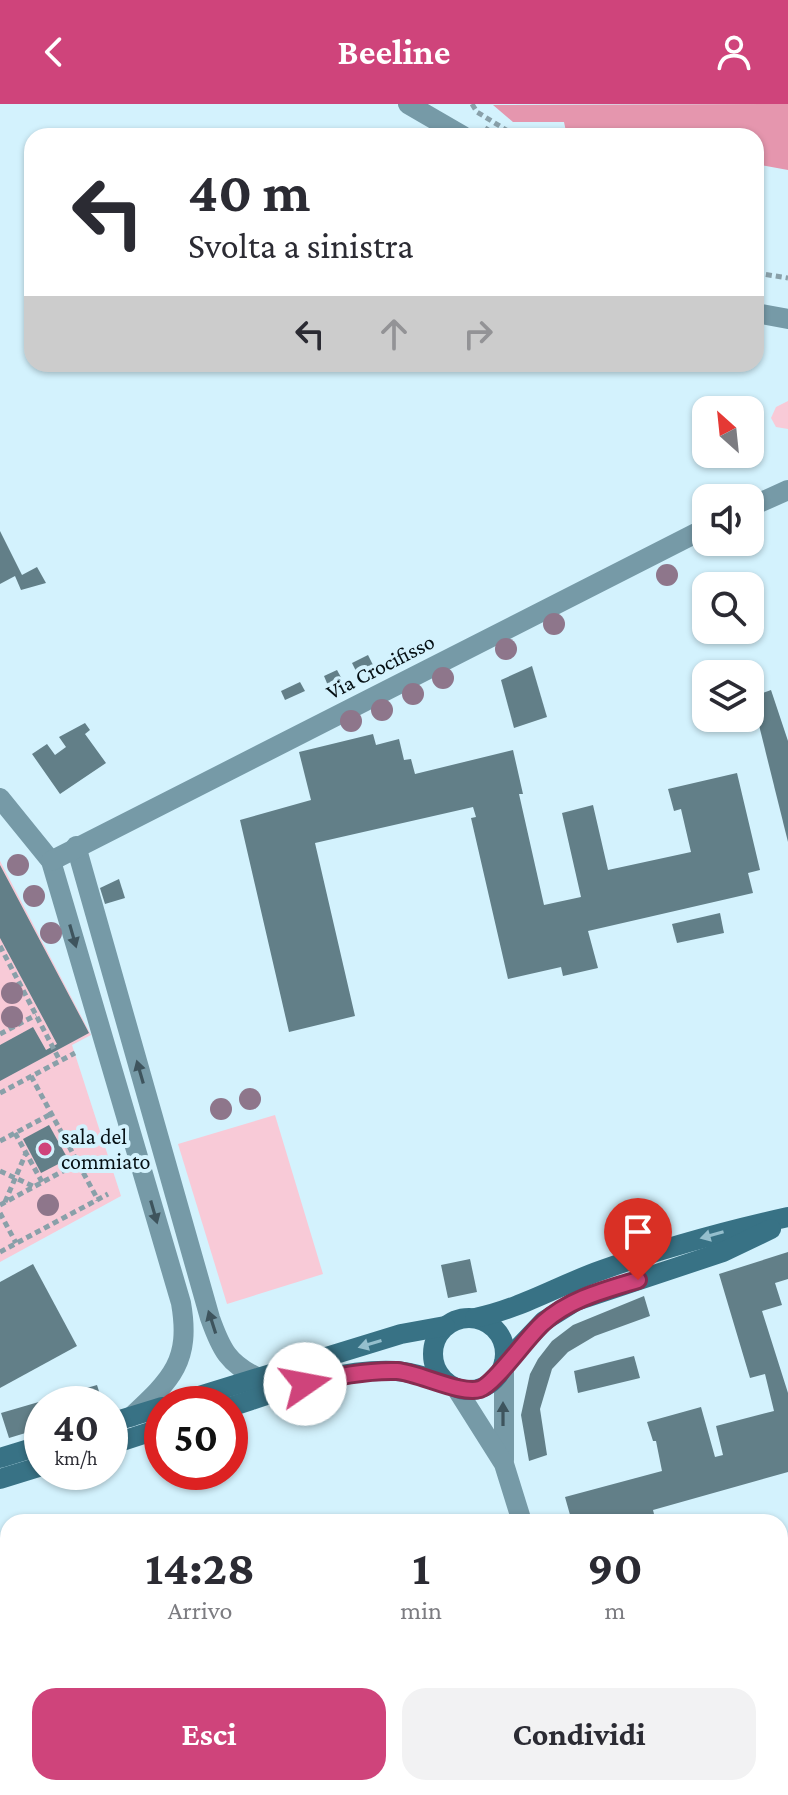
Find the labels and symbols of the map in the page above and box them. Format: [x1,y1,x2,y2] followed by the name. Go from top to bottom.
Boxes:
[692,396,764,468] north arrow
[322,628,439,704] street label: Via Crocifisso
[67,924,80,948] one-way arrow
[133,1060,145,1085] one-way arrow
[61,1124,150,1174] place label: sala del commiato
[36,1140,54,1158] marker: sala del commiato
[604,1198,672,1280] pin
[148,1200,161,1224] one-way arrow
[700,1229,724,1242] one-way arrow
[205,1310,217,1334] one-way arrow
[357,1338,381,1350] one-way arrow
[263,1342,347,1426] position arrow
[144,1386,248,1490] speed limit sign: 50
[497,1401,509,1426] one-way arrow

